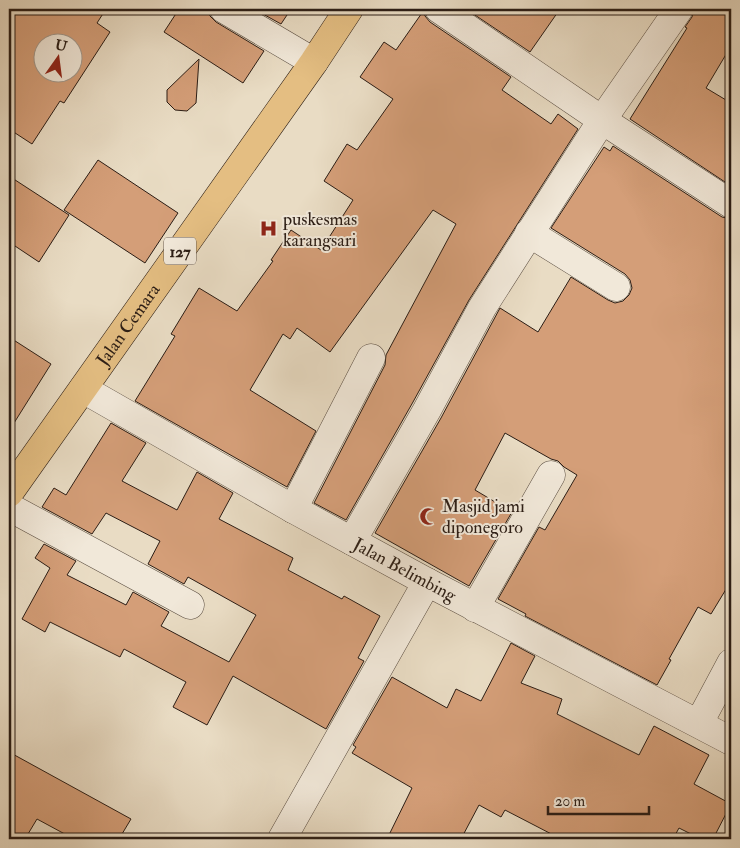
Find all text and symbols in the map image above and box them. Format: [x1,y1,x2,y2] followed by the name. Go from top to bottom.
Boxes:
[32,32,82,82] north arrow
[53,36,69,56] text: U
[282,208,357,252] place label: puskesmas karangsari
[259,219,279,239] hospital icon: puskesmas karangsari
[164,238,196,264] road number: 127
[91,279,166,372] street label: Jalan Cemara
[442,495,525,539] place label: Masjid jami diponegoro
[418,506,438,526] mosque icon: Masjid jami diponegoro
[348,532,461,608] street label: Jalan Belimbing
[548,783,649,815] scale bar
[555,792,585,811] text: 20 m

